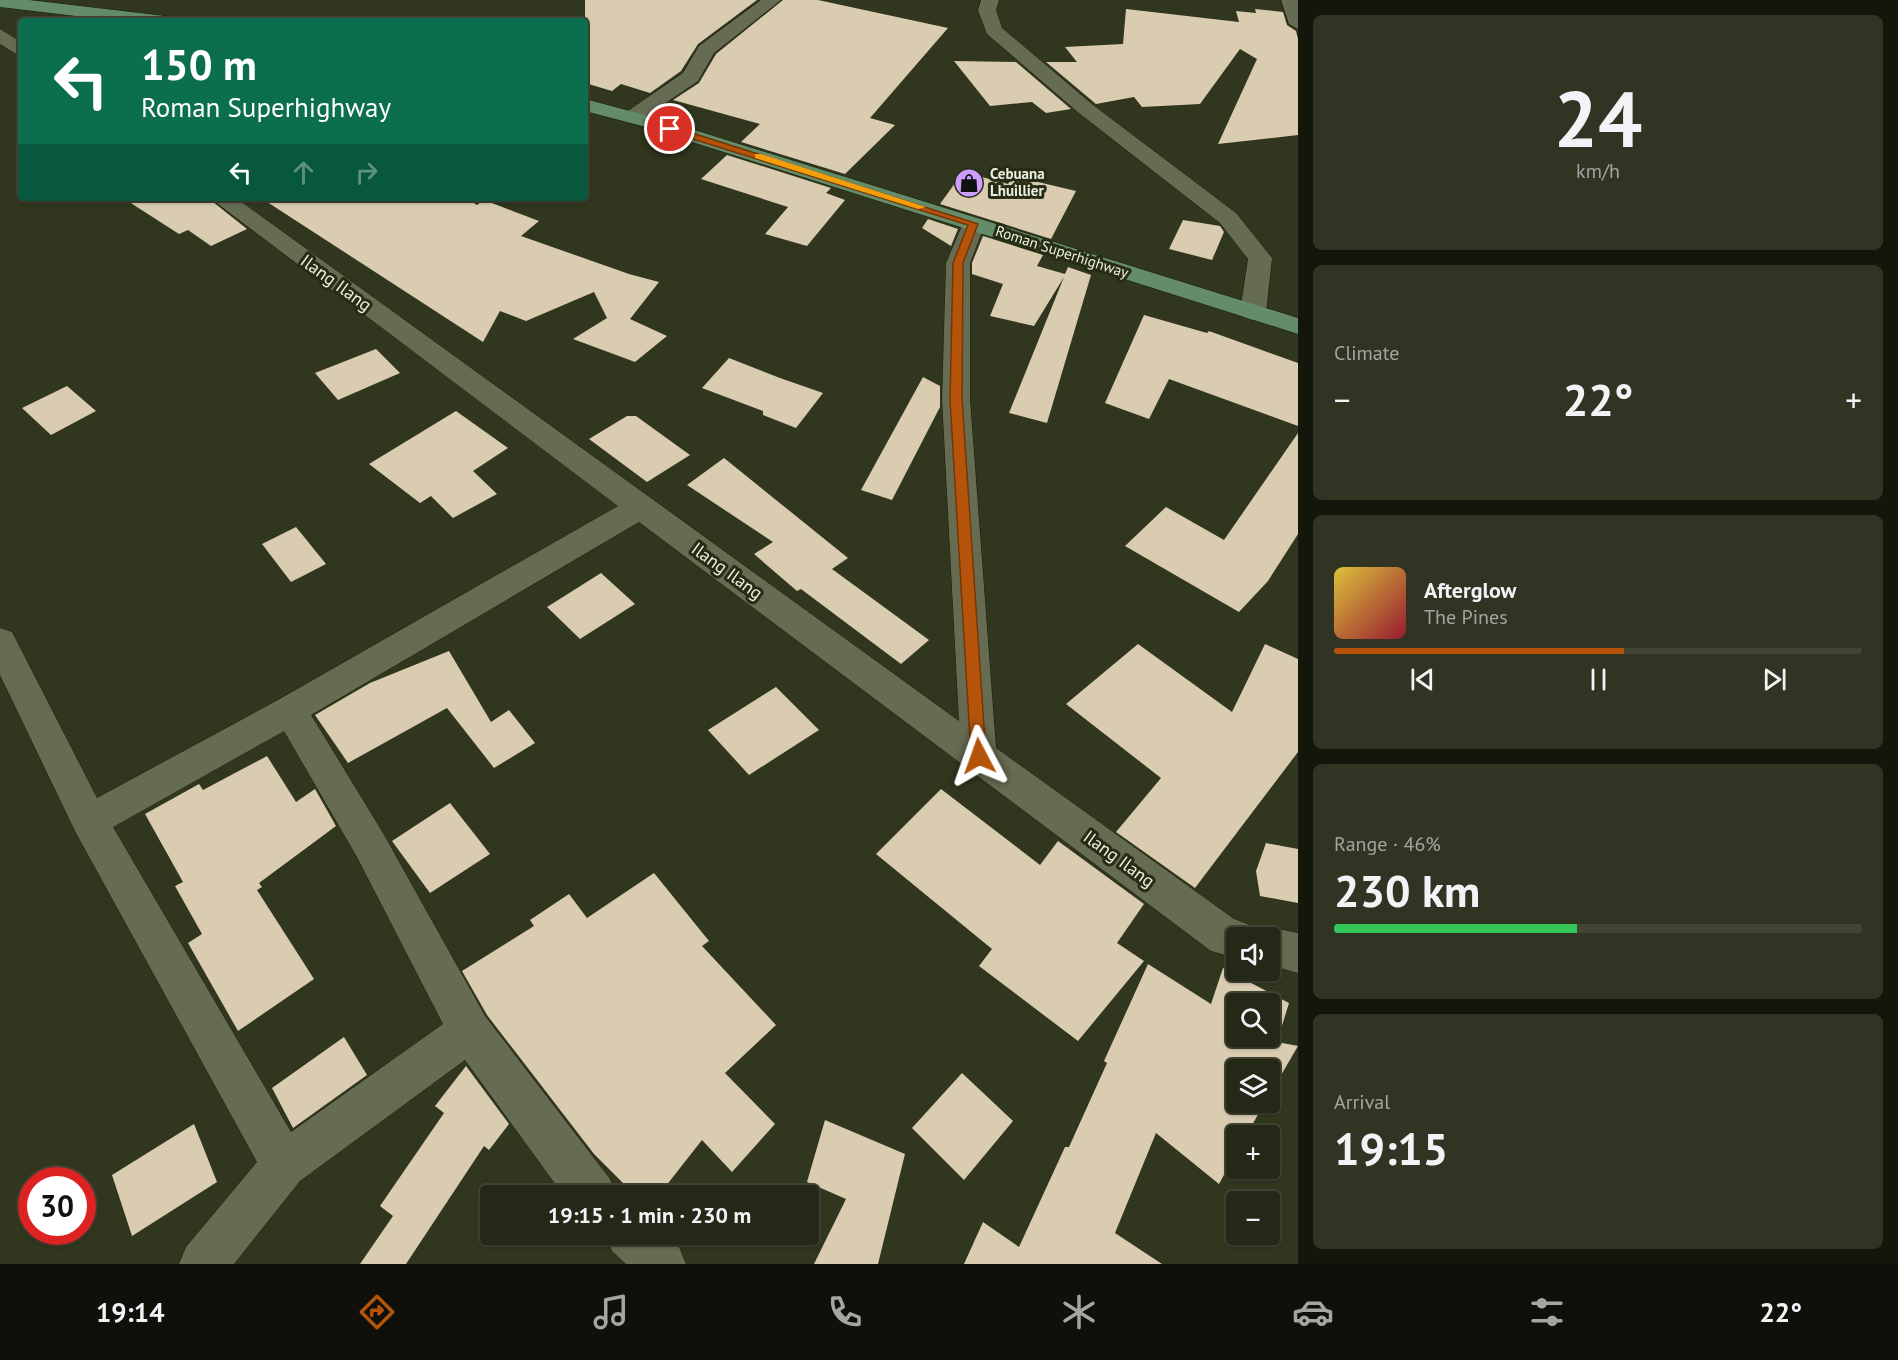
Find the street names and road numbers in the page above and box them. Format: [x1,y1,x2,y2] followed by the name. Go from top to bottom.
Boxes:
[993,221,1131,282] street label: Roman Superhighway
[296,249,377,316] street label: Ilang Ilang
[687,537,768,604] street label: Ilang Ilang
[1079,825,1160,892] street label: Ilang Ilang

